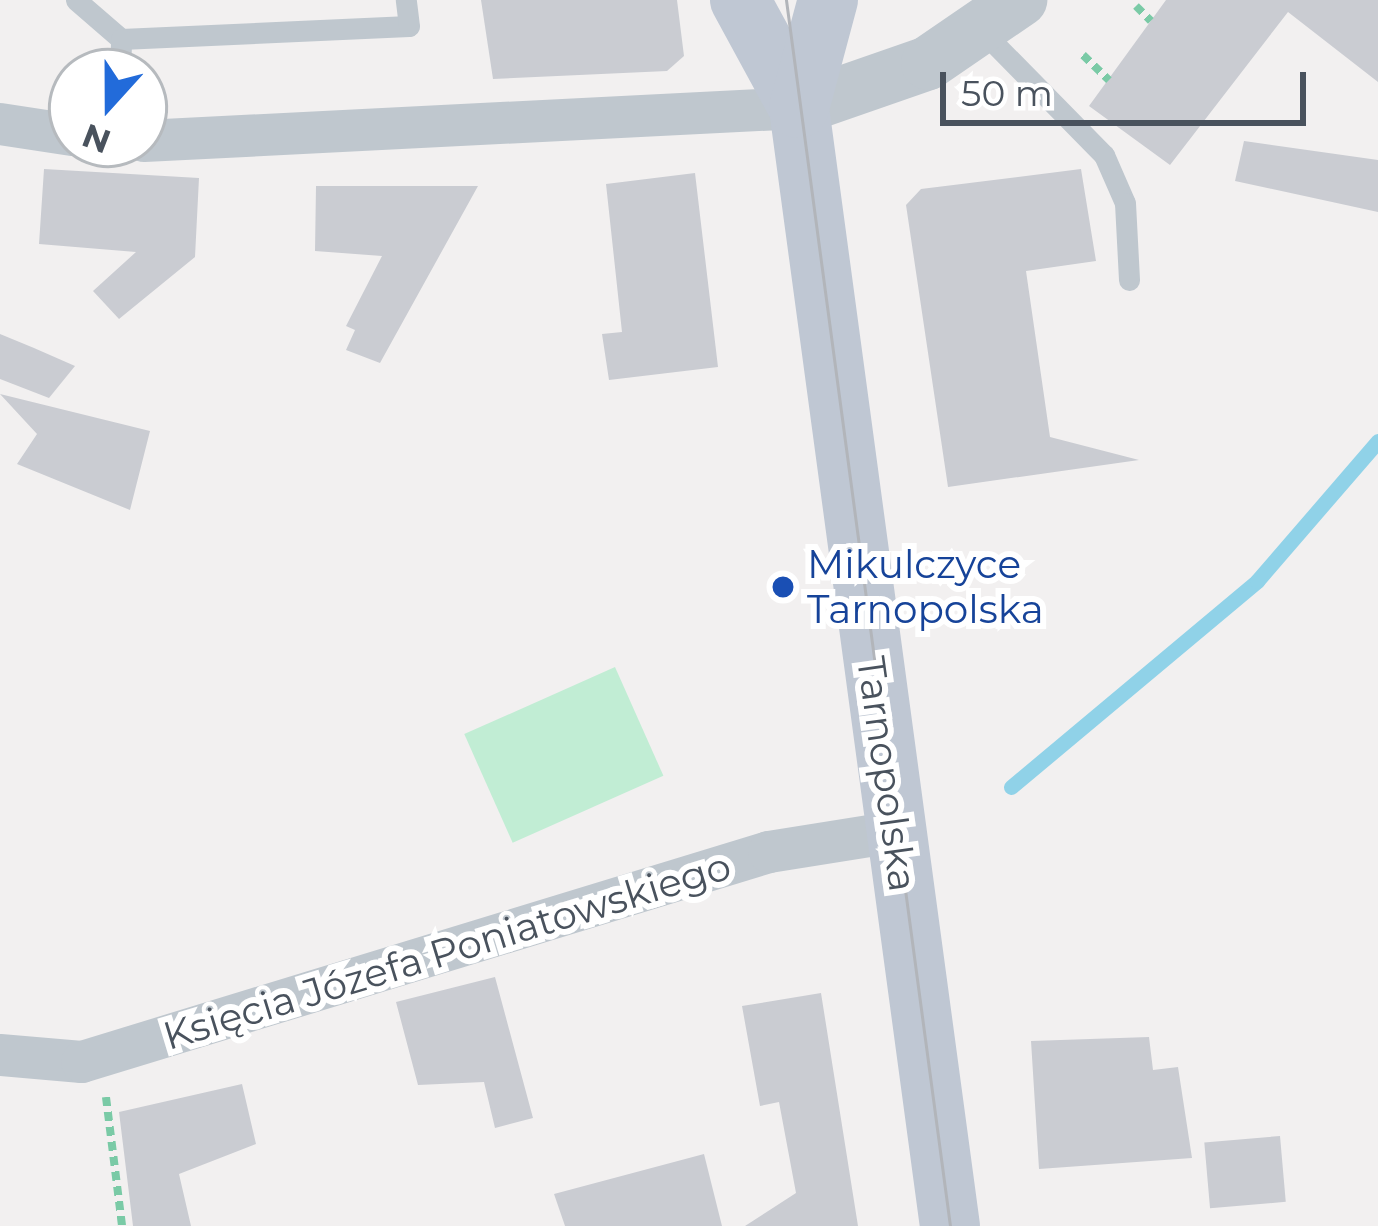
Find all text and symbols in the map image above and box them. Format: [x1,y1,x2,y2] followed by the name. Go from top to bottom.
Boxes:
[48,48,168,168] north arrow
[946,48,1312,122] scale bar
[961,71,1053,115] text: 50 m
[77,115,116,162] text: N
[807,542,1044,633] place label: Mikulczyce Tarnopolska
[770,574,796,600] marker: Mikulczyce Tarnopolska
[847,654,927,894] street label: Tarnopolska
[158,842,736,1060] street label: Księcia Józefa Poniatowskiego

